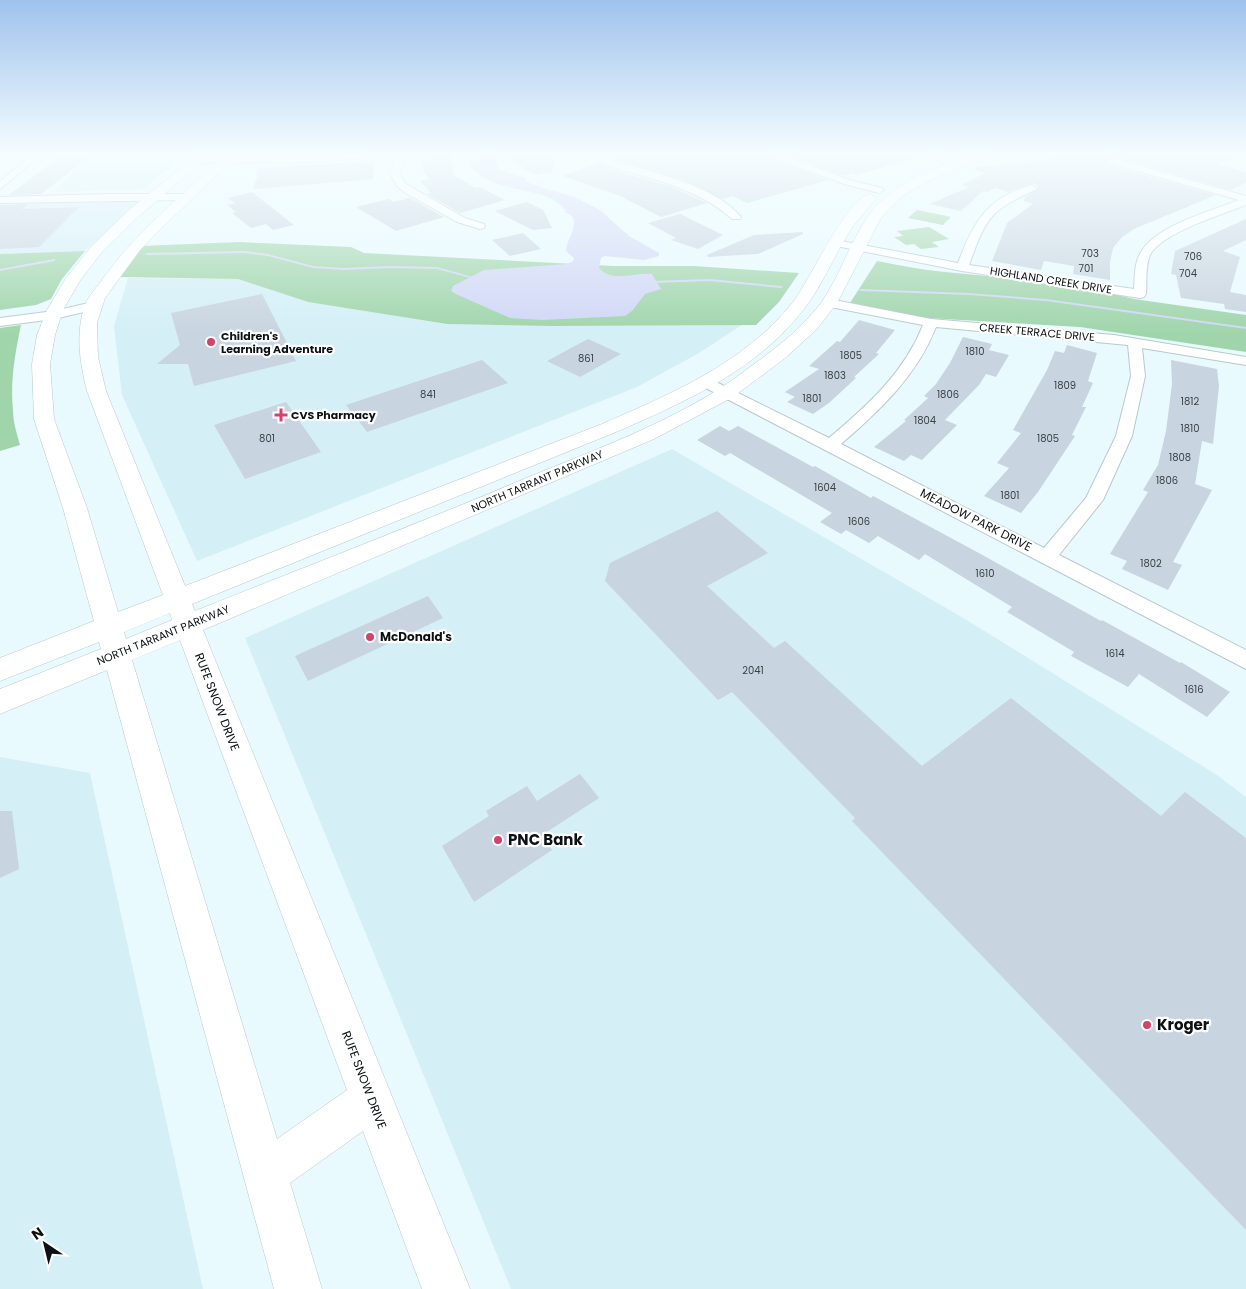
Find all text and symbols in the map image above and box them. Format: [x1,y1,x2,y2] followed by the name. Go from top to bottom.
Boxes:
[1081,246,1099,261] house number: 703
[1184,249,1202,264] house number: 706
[1079,261,1093,276] house number: 701
[989,262,1113,298] street label: HIGHLAND CREEK DRIVE
[1179,266,1197,281] house number: 704
[979,319,1095,345] street label: CREEK TERRACE DRIVE
[221,328,333,357] place label: Children's Learning Adventure
[205,336,217,348] marker: Children's Learning Adventure
[966,344,985,359] house number: 1810
[840,348,862,363] house number: 1805
[578,351,594,366] house number: 861
[824,368,846,383] house number: 1803
[1054,378,1076,393] house number: 1809
[420,387,436,402] house number: 841
[937,387,959,402] house number: 1806
[803,391,822,406] house number: 1801
[1181,394,1199,409] house number: 1812
[291,407,376,423] place label: CVS Pharmacy
[275,409,287,421] marker: CVS Pharmacy
[914,413,936,428] house number: 1804
[1181,421,1200,436] house number: 1810
[259,431,275,446] house number: 801
[1037,431,1059,446] house number: 1805
[469,446,606,516] street label: NORTH TARRANT PARKWAY
[1169,450,1191,465] house number: 1808
[1156,473,1178,488] house number: 1806
[814,480,836,495] house number: 1604
[918,484,1035,555] street label: MEADOW PARK DRIVE
[1001,488,1020,503] house number: 1801
[848,514,870,529] house number: 1606
[1140,556,1162,571] house number: 1802
[975,566,995,581] house number: 1610
[94,601,232,669] street label: NORTH TARRANT PARKWAY
[380,628,452,645] place label: McDonald's
[364,631,376,643] marker: McDonald's
[1105,646,1125,661] house number: 1614
[191,650,244,753] street label: RUFE SNOW DRIVE
[742,663,764,678] house number: 2041
[1184,682,1204,697] house number: 1616
[508,829,583,850] place label: PNC Bank
[492,834,504,846] marker: PNC Bank
[1157,1014,1210,1035] place label: Kroger
[1141,1019,1153,1031] marker: Kroger
[338,1028,391,1131] street label: RUFE SNOW DRIVE
[20,1219,70,1269] north arrow
[27,1222,48,1245] text: N

